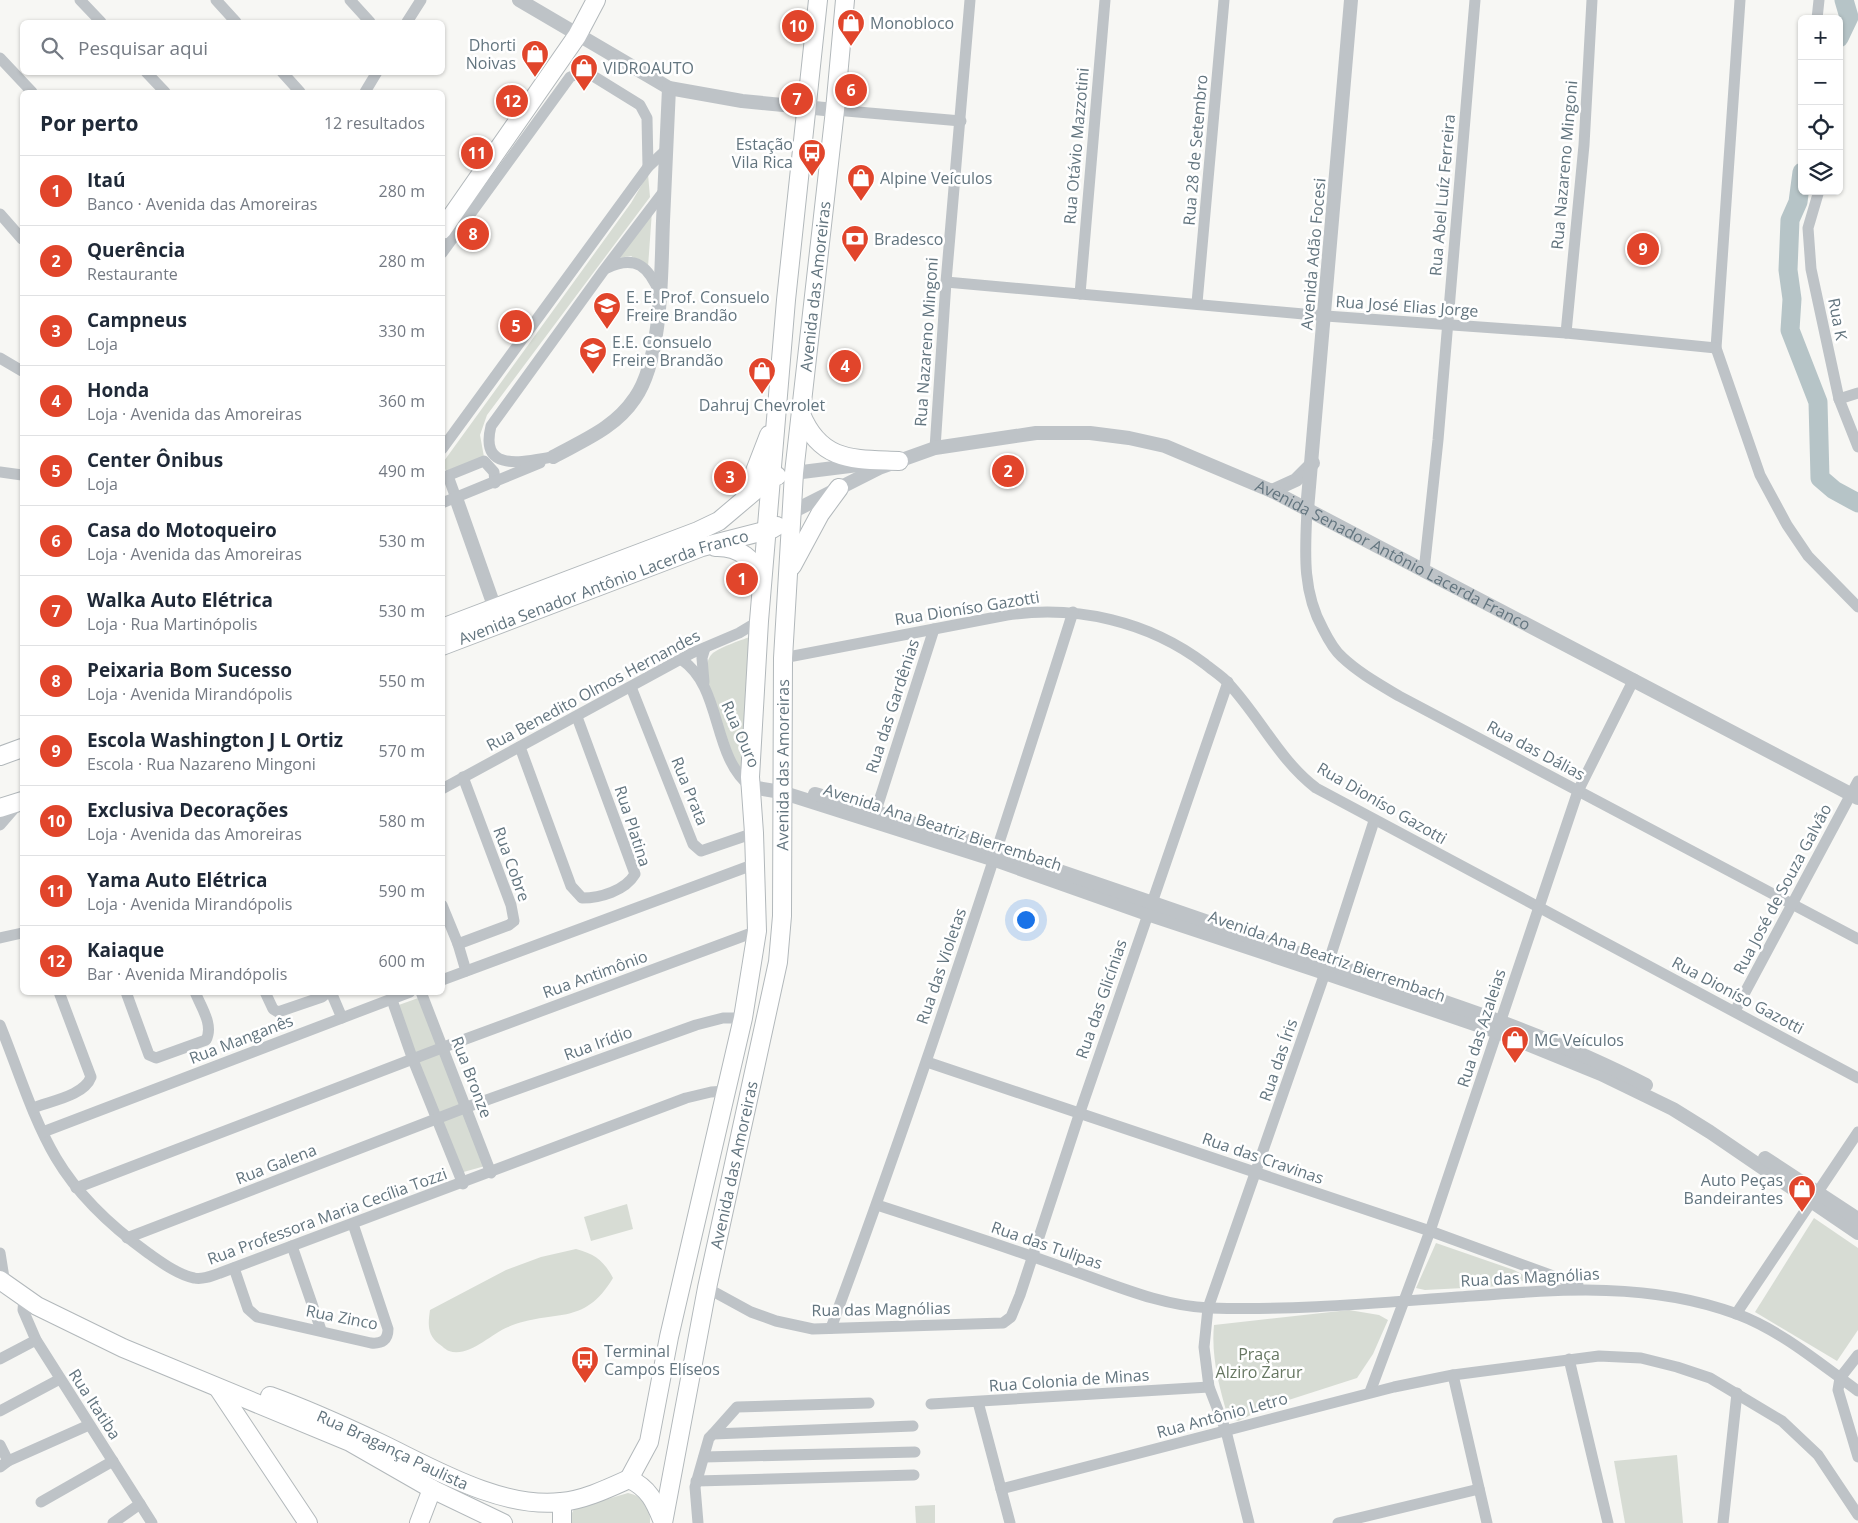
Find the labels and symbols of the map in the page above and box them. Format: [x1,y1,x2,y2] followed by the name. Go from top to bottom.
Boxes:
[782,7,814,45] pin: 10
[836,8,866,47] shop icon: Monobloco
[870,12,954,34] place label: Monobloco
[466,34,516,74] place label: Dhorti Noivas
[520,39,550,78] shop icon: Dhorti Noivas
[569,53,599,92] shop icon: VIDROAUTO
[603,57,694,79] place label: VIDROAUTO
[1058,67,1094,225] street label: Rua Otávio Mazzotini
[835,71,867,109] pin: 6
[1177,74,1213,226] street label: Rua 28 de Setembro
[781,80,813,118] pin: 7
[1546,80,1582,250] street label: Rua Nazareno Mingoni
[496,82,528,120] pin: 12
[1424,113,1460,277] street label: Rua Abel Luíz Ferreira
[732,133,793,173] place label: Estação Vila Rica
[461,134,493,172] pin: 11
[797,138,827,177] bus stop icon: Estação Vila Rica
[846,163,876,202] shop icon: Alpine Veículos
[880,167,992,189] place label: Alpine Veículos
[1295,177,1331,331] street label: Avenida Adão Focesi
[795,200,836,373] street label: Avenida das Amoreiras
[457,215,489,253] pin: 8
[840,224,870,263] bank icon: Bradesco
[874,228,943,250] place label: Bradesco
[1627,230,1659,268] pin: 9
[909,257,943,427] street label: Rua Nazareno Mingoni
[626,286,770,326] place label: E. E. Prof. Consuelo Freire Brandão
[1335,290,1479,322] street label: Rua José Elias Jorge
[592,291,622,330] school or university icon: E. E. Prof. Consuelo Freire Brandão
[1823,296,1853,342] street label: Rua K
[500,307,532,345] pin: 5
[612,331,723,371] place label: E.E. Consuelo Freire Brandão
[578,336,608,375] school or university icon: E.E. Consuelo Freire Brandão
[829,347,861,385] pin: 4
[747,356,777,395] shop icon: Dahruj Chevrolet
[699,394,826,416] place label: Dahruj Chevrolet
[992,452,1024,490] pin: 2
[714,458,746,496] pin: 3
[1252,474,1534,635] street label: Avenida Senador Antônio Lacerda Franco
[455,525,751,650] street label: Avenida Senador Antônio Lacerda Franco
[726,560,758,598] pin: 1
[893,586,1041,630] street label: Rua Dioníso Gazotti
[482,624,704,756] street label: Rua Benedito Olmos Hernandes
[860,636,924,776] street label: Rua das Gardênias
[771,679,794,851] street label: Avenida das Amoreiras
[716,697,766,771] street label: Rua Ouro
[1483,715,1589,785] street label: Rua das Dálias
[666,753,714,829] street label: Rua Prata
[1313,757,1451,849] street label: Rua Dioníso Gazotti
[821,778,1065,876] street label: Avenida Ana Beatriz Bierrembach
[610,783,656,869] street label: Rua Platina
[1728,800,1836,978] street label: Rua José de Souza Galvão
[488,824,536,904] street label: Rua Cobre
[911,905,971,1027] street label: Rua das Violetas
[1206,905,1448,1007] street label: Avenida Ana Beatriz Bierrembach
[1013,907,1039,933] your location
[1070,936,1132,1062] street label: Rua das Glicínias
[539,945,651,1003] street label: Rua Antimônio
[1668,951,1808,1039] street label: Rua Dioníso Gazotti
[1451,966,1511,1090] street label: Rua das Azaleias
[186,1009,296,1069] street label: Rua Manganês
[1254,1016,1302,1104] street label: Rua das Íris
[561,1020,635,1066] street label: Rua Irídio
[1500,1025,1530,1064] shop icon: MC Veículos
[1534,1029,1624,1051] place label: MC Veículos
[446,1033,498,1121] street label: Rua Bronze
[705,1079,763,1251] street label: Avenida das Amoreiras
[1199,1127,1327,1189] street label: Rua das Cravinas
[232,1139,320,1189] street label: Rua Galena
[204,1162,450,1270] street label: Rua Professora Maria Cecília Tozzi
[1684,1169,1783,1209] place label: Auto Peças Bandeirantes
[1787,1174,1817,1213] shop icon: Auto Peças Bandeirantes
[988,1216,1106,1274] street label: Rua das Tulipas
[1460,1262,1600,1292] street label: Rua das Magnólias
[811,1297,951,1321] street label: Rua das Magnólias
[304,1299,380,1335] street label: Rua Zinco
[604,1340,720,1380] place label: Terminal Campos Elíseos
[1216,1343,1303,1383] park label: Praça Alziro Zarur
[570,1345,600,1384] bus stop icon: Terminal Campos Elíseos
[988,1363,1150,1397] street label: Rua Colonia de Minas
[64,1364,126,1444] street label: Rua Itatiba
[1154,1387,1290,1443] street label: Rua Antônio Letro
[313,1405,472,1495] street label: Rua Bragança Paulista

